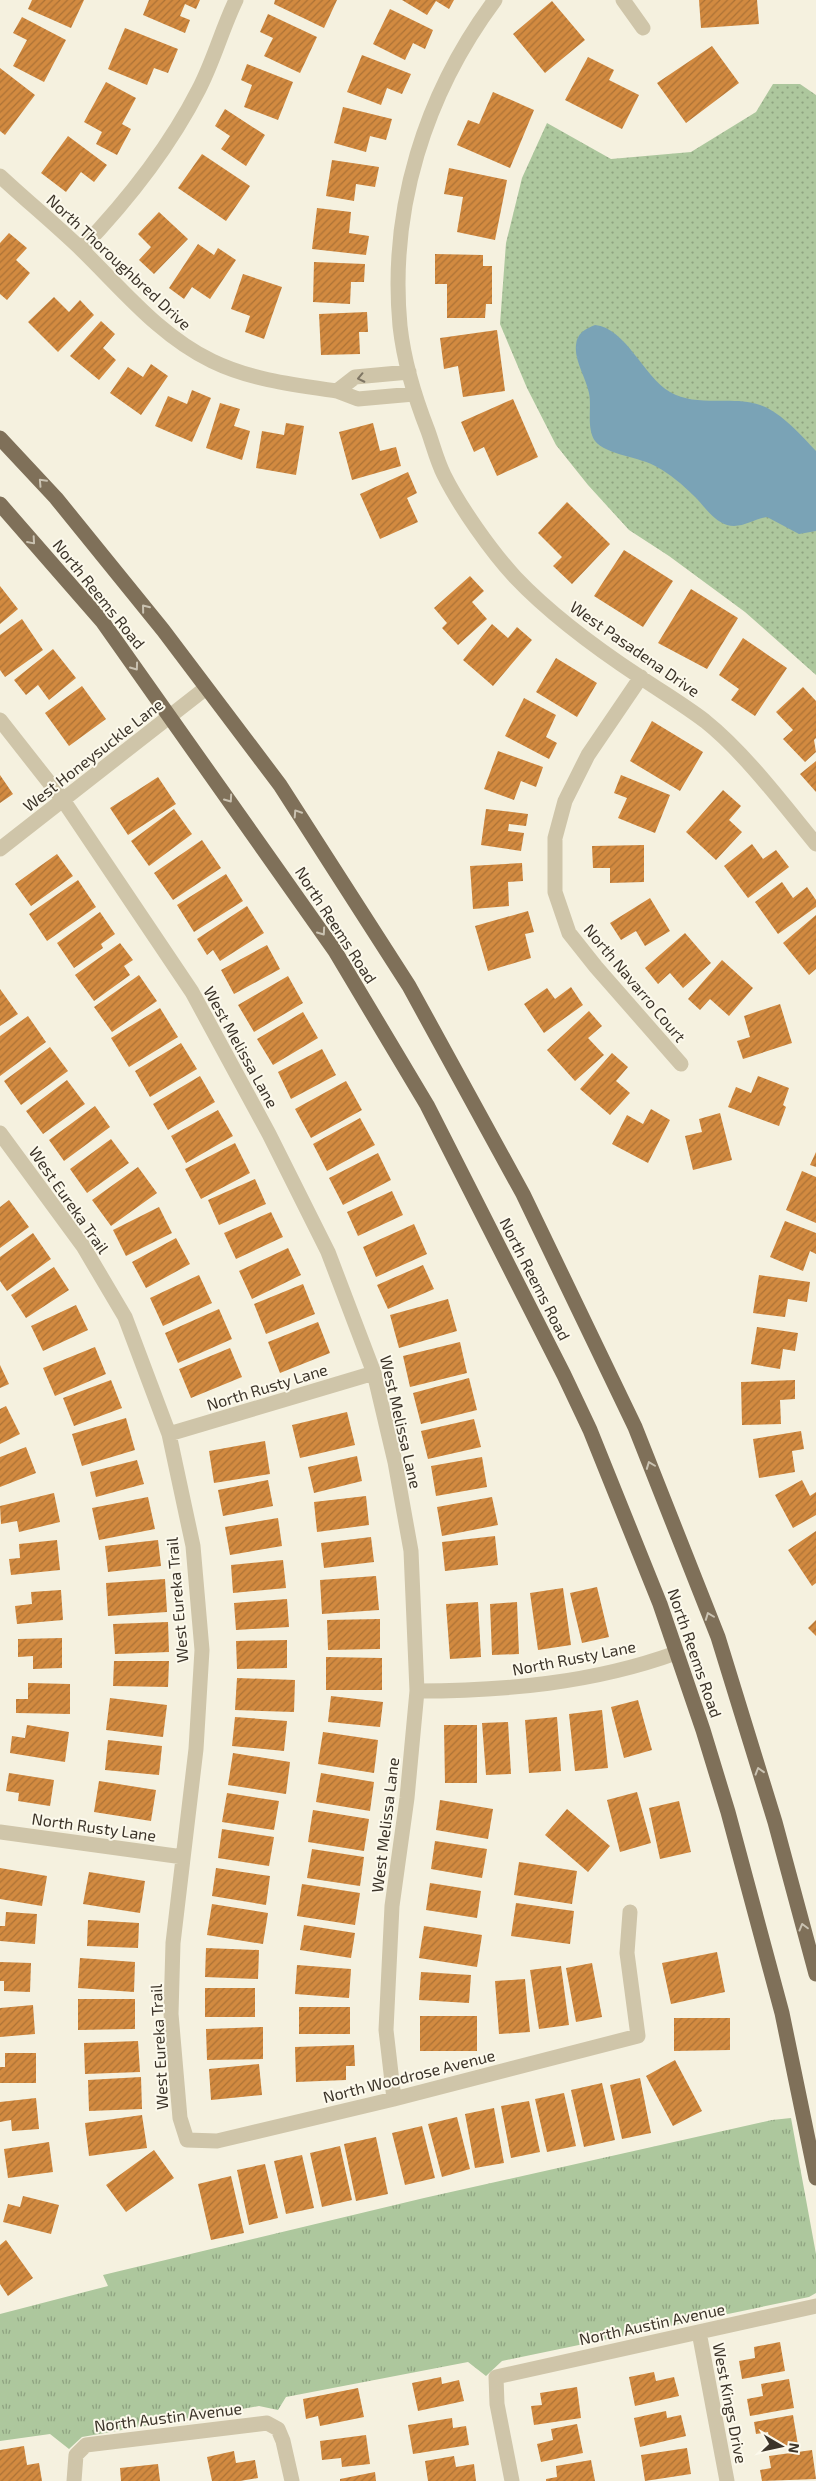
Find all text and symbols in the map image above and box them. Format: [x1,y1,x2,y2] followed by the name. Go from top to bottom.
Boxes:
[43,190,195,333] street label: North Thoroughbred Drive
[357,372,365,382] one-way arrow
[39,479,48,488] one-way arrow
[49,535,149,652] street label: North Reems Road
[26,536,35,545] one-way arrow
[567,597,704,700] street label: West Pasadena Drive
[141,604,150,613] one-way arrow
[129,661,138,671] one-way arrow
[19,694,166,815] street label: West Honeysuckle Lane
[223,793,232,803] one-way arrow
[294,809,304,818] one-way arrow
[292,863,381,987] street label: North Reems Road
[580,920,690,1046] street label: North Navarro Court
[317,926,325,935] one-way arrow
[200,983,283,1111] street label: West Melissa Lane
[25,1143,113,1257] street label: West Eureka Trail
[496,1214,575,1343] street label: North Reems Road
[377,1353,426,1490] street label: West Melissa Lane
[204,1359,330,1414] street label: North Rusty Lane
[646,1461,656,1470] one-way arrow
[162,1536,191,1664] street label: West Eureka Trail
[664,1586,726,1720] street label: North Reems Road
[705,1612,716,1621] one-way arrow
[510,1636,637,1679] street label: North Rusty Lane
[367,1756,402,1894] street label: West Melissa Lane
[755,1767,765,1775] one-way arrow
[31,1808,158,1845] street label: North Rusty Lane
[799,1923,809,1931] one-way arrow
[146,1983,171,2110] street label: West Eureka Trail
[321,2045,497,2106] street label: North Woodrose Avenue
[577,2299,727,2348] street label: North Austin Avenue
[709,2341,752,2465] street label: West Kings Drive
[93,2398,243,2435] street label: North Austin Avenue
[756,2421,806,2471] north arrow
[785,2442,804,2454] text: N

